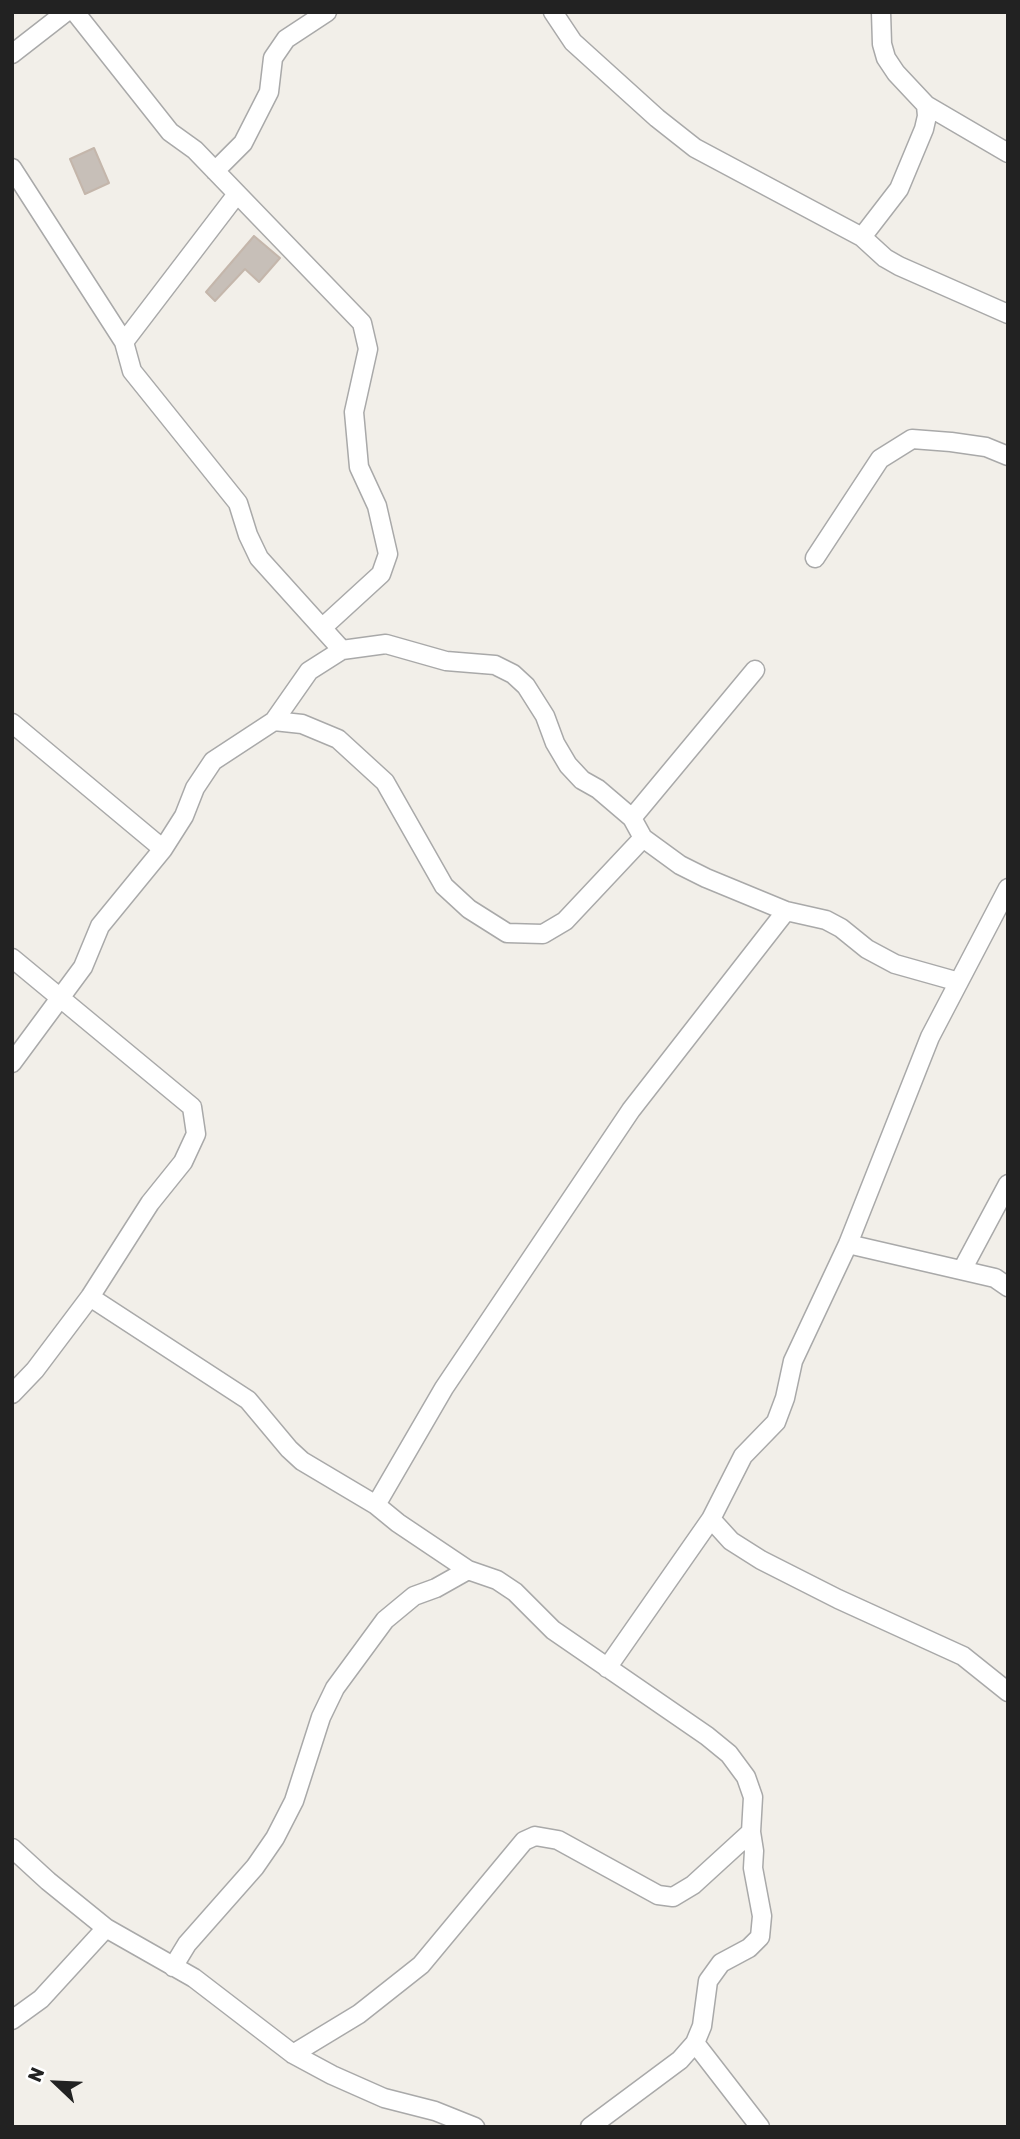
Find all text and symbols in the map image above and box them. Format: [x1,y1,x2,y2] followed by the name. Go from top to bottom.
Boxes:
[21,2048,91,2118] north arrow
[23,2064,49,2085] text: N

